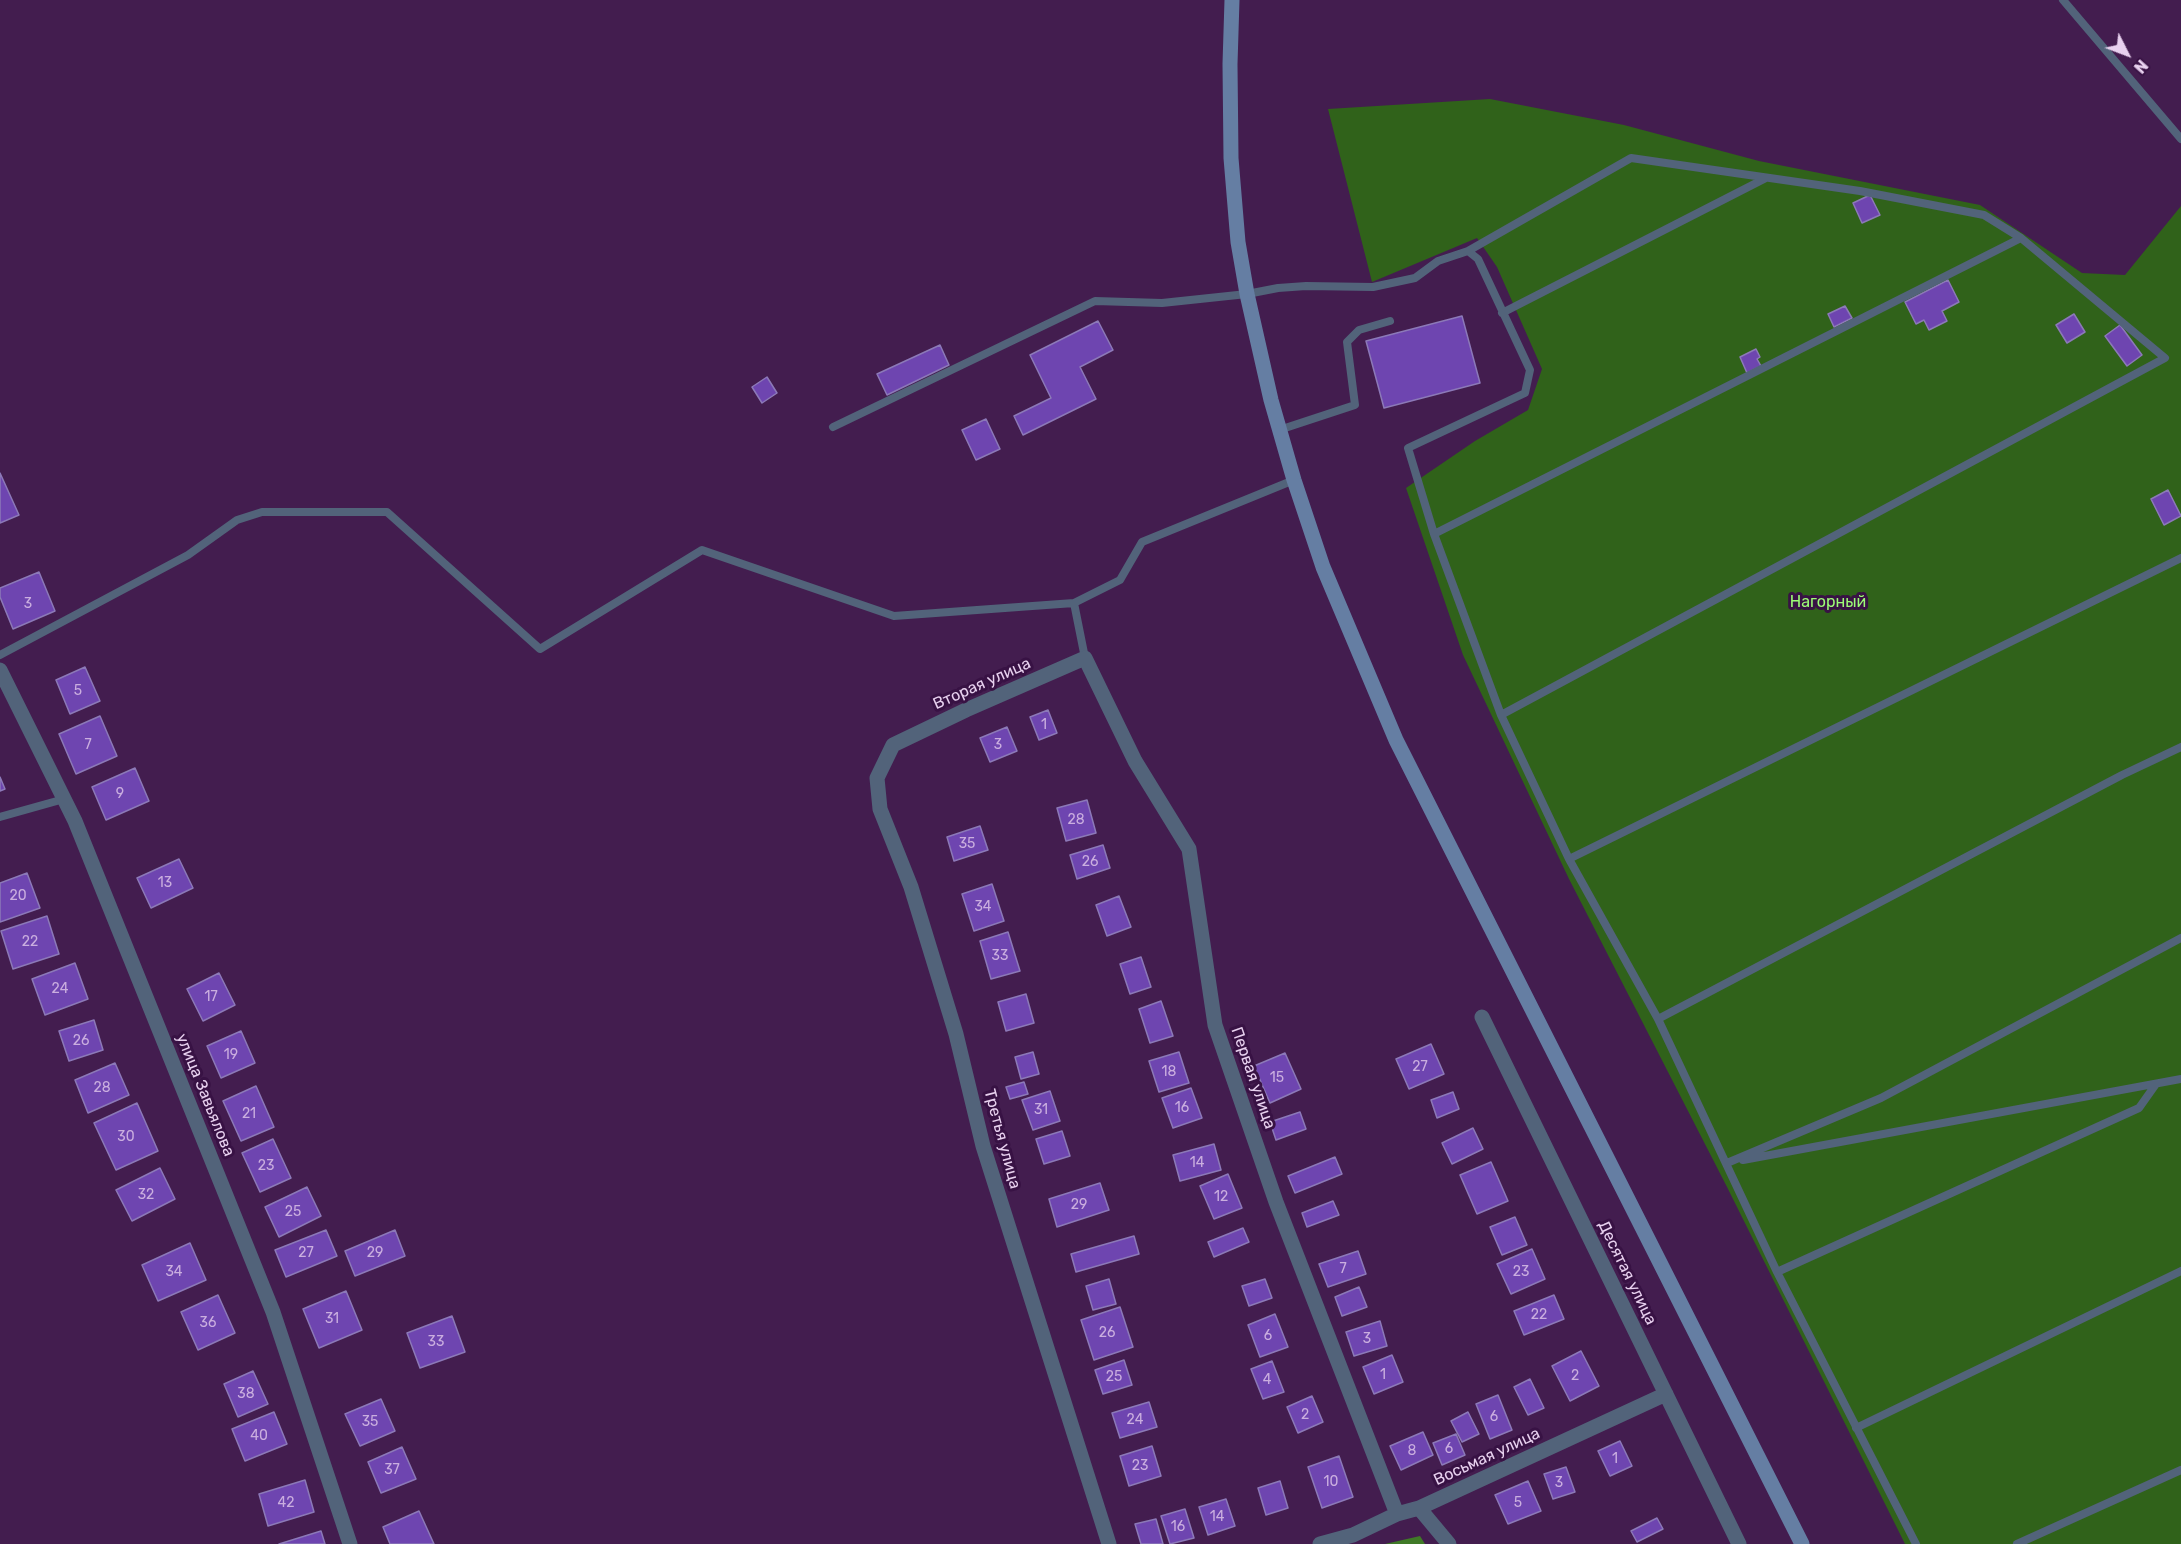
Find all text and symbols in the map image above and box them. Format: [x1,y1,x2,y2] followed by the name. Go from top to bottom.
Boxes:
[2097,24,2157,84] north arrow
[2130,56,2152,77] text: N
[1790,592,1866,612] park label: Нагорный
[24,596,32,612] house number: 3
[930,654,1034,714] street label: Вторая улица
[74,683,82,699] house number: 5
[1041,717,1047,733] house number: 1
[84,737,92,753] house number: 7
[994,737,1002,753] house number: 3
[116,786,124,802] house number: 9
[1067,812,1085,828] house number: 28
[959,836,975,852] house number: 35
[1082,854,1098,870] house number: 26
[158,875,172,891] house number: 13
[9,888,27,904] house number: 20
[974,899,992,915] house number: 34
[22,934,38,950] house number: 22
[992,948,1008,964] house number: 33
[52,981,68,997] house number: 24
[204,989,218,1005] house number: 17
[1227,1025,1279,1131] street label: Первая улица
[172,1031,238,1159] street label: улица Завьялова
[73,1033,89,1049] house number: 26
[224,1047,238,1063] house number: 19
[1412,1059,1428,1075] house number: 27
[1162,1064,1176,1080] house number: 18
[1270,1070,1284,1086] house number: 15
[93,1080,111,1096] house number: 28
[979,1087,1025,1191] street label: Третья улица
[1175,1100,1189,1116] house number: 16
[1034,1102,1048,1118] house number: 31
[242,1106,256,1122] house number: 21
[117,1129,135,1145] house number: 30
[1190,1155,1204,1171] house number: 14
[258,1158,274,1174] house number: 23
[138,1187,154,1203] house number: 32
[1214,1189,1228,1205] house number: 12
[1071,1197,1087,1213] house number: 29
[285,1204,301,1220] house number: 25
[1593,1218,1661,1328] street label: Десятая улица
[298,1245,314,1261] house number: 27
[367,1245,383,1261] house number: 29
[1339,1261,1347,1277] house number: 7
[165,1264,183,1280] house number: 34
[1513,1264,1529,1280] house number: 23
[1531,1307,1547,1323] house number: 22
[325,1311,339,1327] house number: 31
[200,1315,216,1331] house number: 36
[1099,1325,1115,1341] house number: 26
[1264,1328,1272,1344] house number: 6
[1363,1331,1371,1347] house number: 3
[428,1334,444,1350] house number: 33
[1380,1367,1386,1383] house number: 1
[1571,1368,1579,1384] house number: 2
[1106,1369,1122,1385] house number: 25
[1263,1372,1271,1388] house number: 4
[237,1386,255,1402] house number: 38
[1301,1407,1309,1423] house number: 2
[1490,1409,1498,1425] house number: 6
[1127,1412,1143,1428] house number: 24
[362,1414,378,1430] house number: 35
[1431,1424,1543,1490] street label: Восьмая улица
[250,1428,268,1444] house number: 40
[1445,1441,1453,1457] house number: 6
[1408,1443,1416,1459] house number: 8
[1612,1451,1618,1467] house number: 1
[1132,1458,1148,1474] house number: 23
[384,1462,400,1478] house number: 37
[1324,1474,1338,1490] house number: 10
[1555,1475,1563,1491] house number: 3
[278,1495,294,1511] house number: 42
[1514,1495,1522,1511] house number: 5
[1210,1509,1224,1525] house number: 14
[1171,1519,1185,1535] house number: 16

